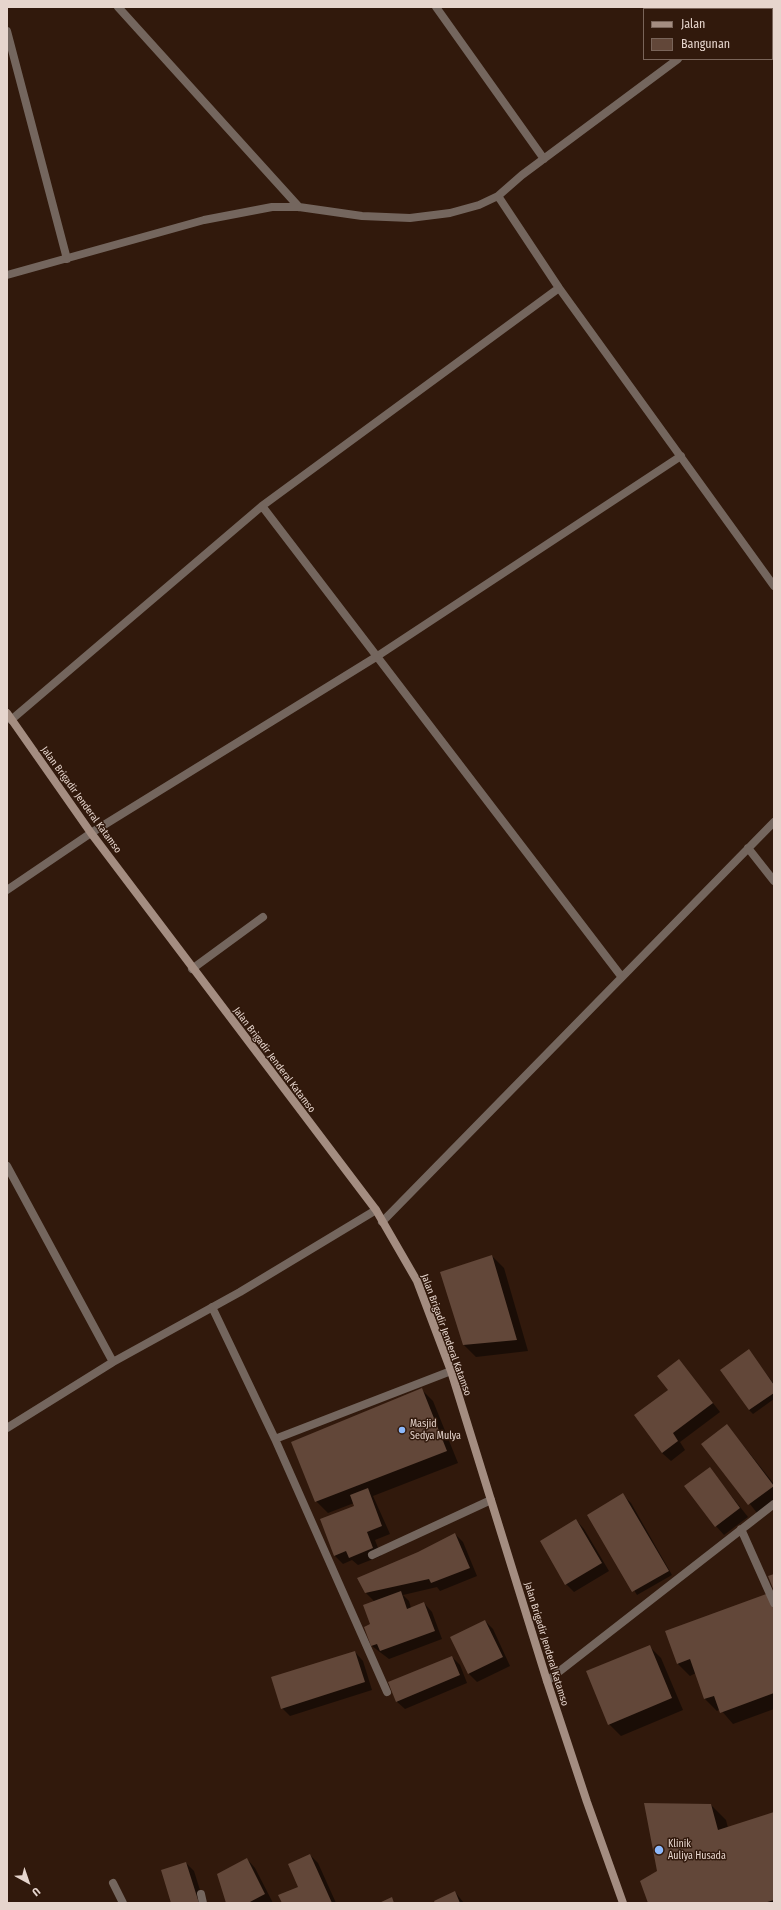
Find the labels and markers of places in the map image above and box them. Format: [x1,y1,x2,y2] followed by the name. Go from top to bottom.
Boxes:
[410,1418,461,1442] place label: Masjid Sedya Mulya
[397,1425,407,1435] marker: Masjid Sedya Mulya
[668,1838,726,1862] place label: Klinik Auliya Husada
[653,1844,665,1856] marker: Klinik Auliya Husada

